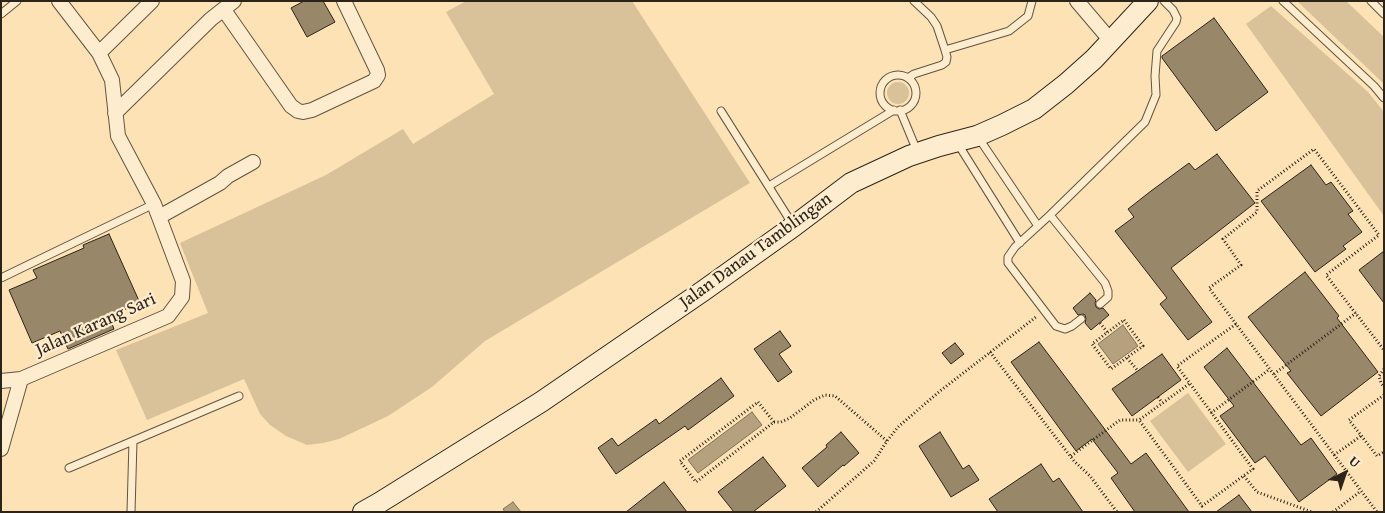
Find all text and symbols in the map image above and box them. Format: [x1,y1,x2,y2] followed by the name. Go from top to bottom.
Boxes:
[676,188,836,314] street label: Jalan Danau Tamblingan
[32,289,160,361] street label: Jalan Karang Sari
[1320,448,1370,498] north arrow
[1345,451,1365,472] text: U

